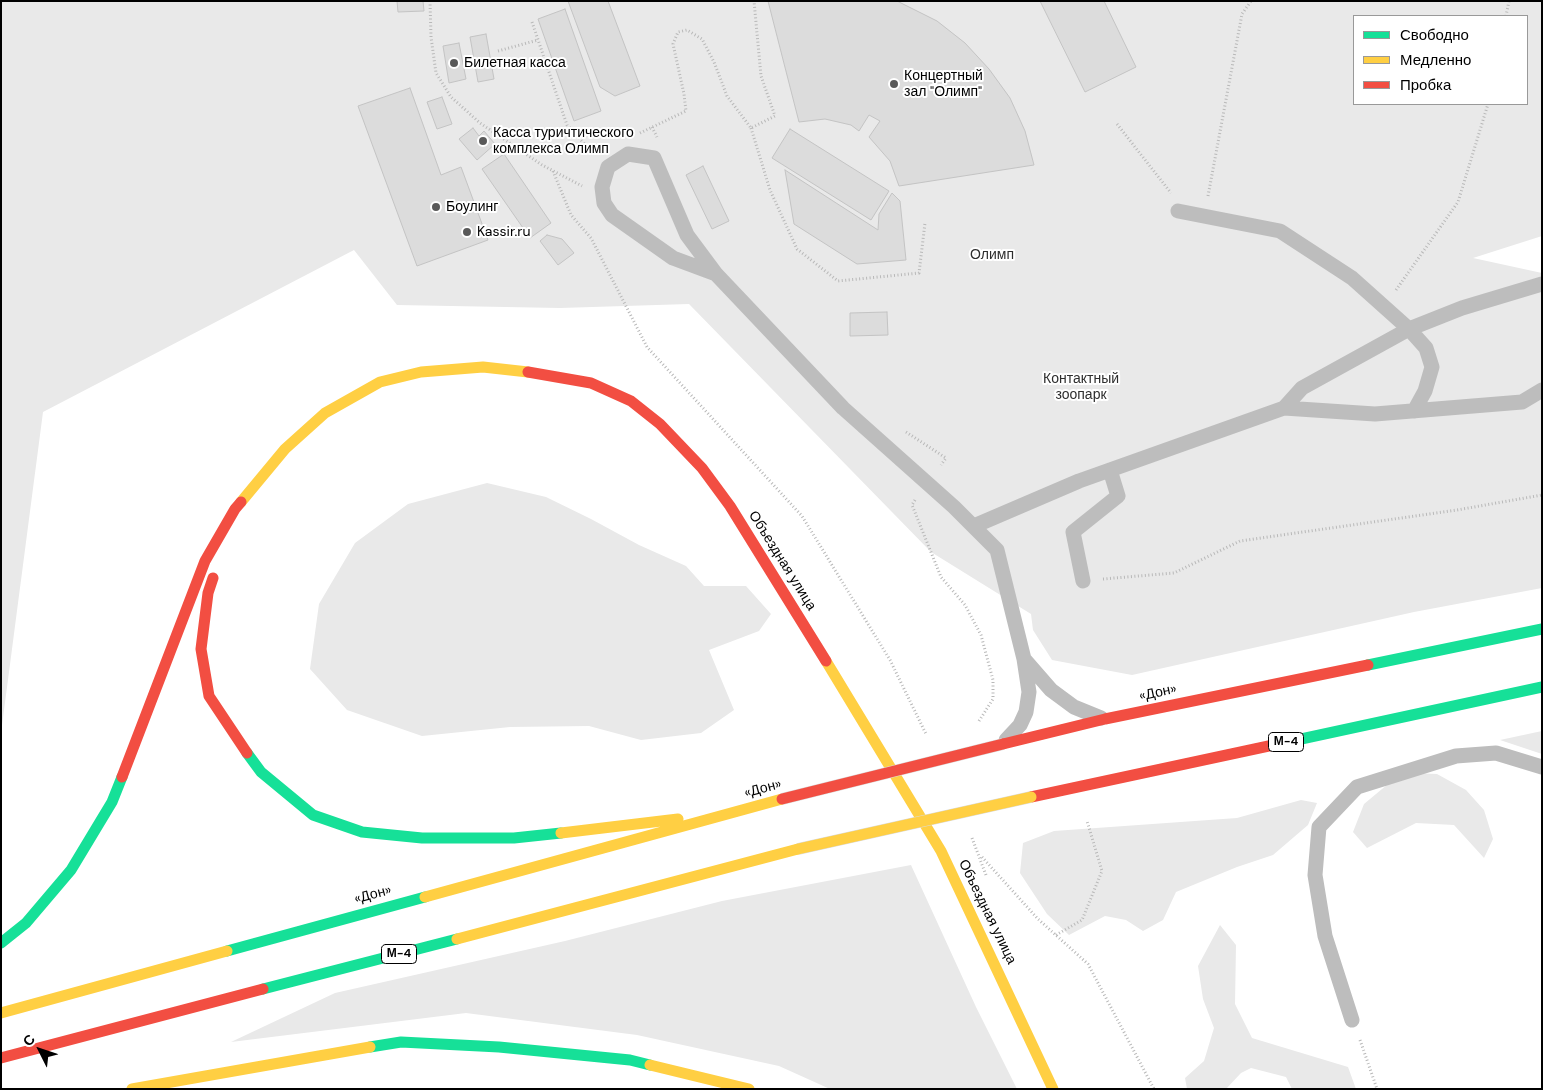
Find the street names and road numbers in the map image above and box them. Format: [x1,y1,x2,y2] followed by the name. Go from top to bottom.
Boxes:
[745,508,819,614] street label: Объездная улица
[1138,681,1178,705] street label: «Дон»
[1268,732,1304,752] road number: М-4
[743,776,783,802] street label: «Дон»
[954,857,1020,967] street label: Объездная улица
[353,882,393,908] street label: «Дон»
[382,944,416,964] road number: М-4

